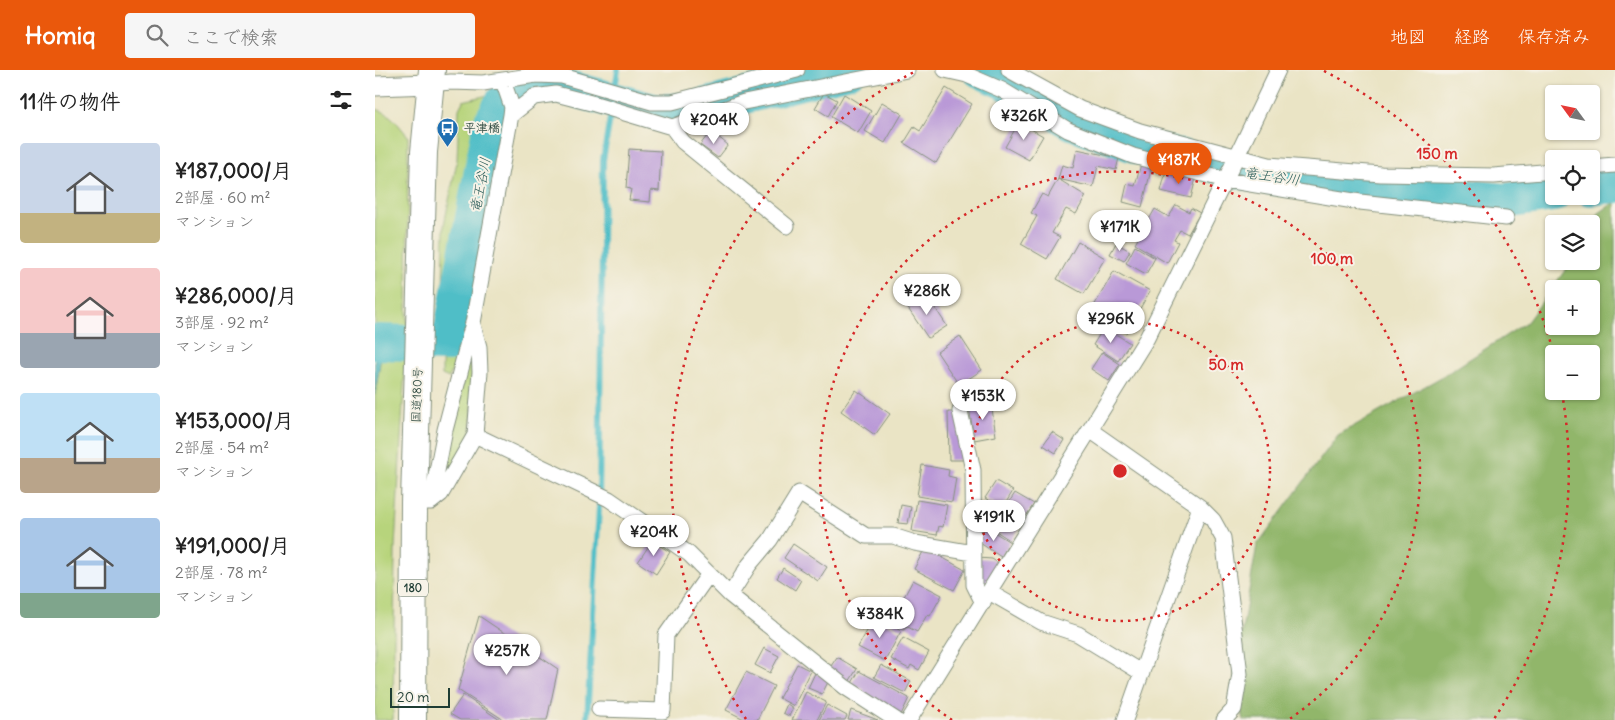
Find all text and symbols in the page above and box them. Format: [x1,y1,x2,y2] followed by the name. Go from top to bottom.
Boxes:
[125,13,475,58] search box
[25,20,95,50] text: Homiq
[143,21,171,49] icon: search
[183,25,278,49] text: ここで検索
[1390,25,1426,48] text: 地図
[1454,25,1490,48] text: 経路
[1518,25,1590,48] text: 保存済み
[1545,85,1600,140] north arrow
[1545,85,1600,400] map controls
[327,86,355,114] icon: filters
[20,88,121,115] text: 11件の物件
[989,98,1059,141] pin: ¥326K
[679,102,749,145] pin: ¥204K
[1001,105,1047,125] text: ¥326K
[690,109,738,129] text: ¥204K
[436,116,460,147] bus stop icon: 平津橋
[464,120,500,135] place label: 平津橋
[1144,142,1214,185] pin: ¥187K
[1416,144,1458,163] text: 150 m
[1158,149,1200,169] text: ¥187K
[1545,150,1600,205] button: locate
[466,156,494,214] water label: 竜王谷川
[175,157,292,184] text: ¥187,000/月
[60,163,120,223] icon: home
[1243,163,1301,189] water label: 竜王谷川
[175,187,271,207] text: 2部屋 · 60 m²
[1085,210,1155,252] pin: ¥171K
[175,211,254,231] text: マンション
[1545,215,1600,270] button: layers
[1100,216,1140,236] text: ¥171K
[1311,249,1353,268] text: 100 m
[892,274,962,316] pin: ¥286K
[904,280,950,300] text: ¥286K
[1545,280,1600,335] button: +
[175,282,297,309] text: ¥286,000/月
[60,288,120,348] icon: home
[1076,302,1146,344] pin: ¥296K
[1088,308,1134,328] text: ¥296K
[175,312,269,332] text: 3部屋 · 92 m²
[175,336,254,356] text: マンション
[1545,345,1600,400] button: −
[1208,355,1244,374] text: 50 m
[408,367,425,423] street label: 国道180号
[948,378,1018,421] pin: ¥153K
[961,385,1005,405] text: ¥153K
[175,407,294,434] text: ¥153,000/月
[60,413,120,473] icon: home
[175,437,269,457] text: 2部屋 · 54 m²
[175,461,254,481] text: マンション
[1111,462,1129,480] centre of rings
[959,500,1029,542] pin: ¥191K
[973,506,1015,526] text: ¥191K
[619,514,689,557] pin: ¥204K
[630,521,678,541] text: ¥204K
[175,532,290,559] text: ¥191,000/月
[60,538,120,598] icon: home
[175,562,268,582] text: 2部屋 · 78 m²
[398,579,428,596] road number: 180
[175,586,254,606] text: マンション
[845,596,915,639] pin: ¥384K
[857,603,903,623] text: ¥384K
[472,634,542,676] pin: ¥257K
[484,640,530,660] text: ¥257K
[390,685,450,708] scale bar
[397,688,430,706] text: 20 m

